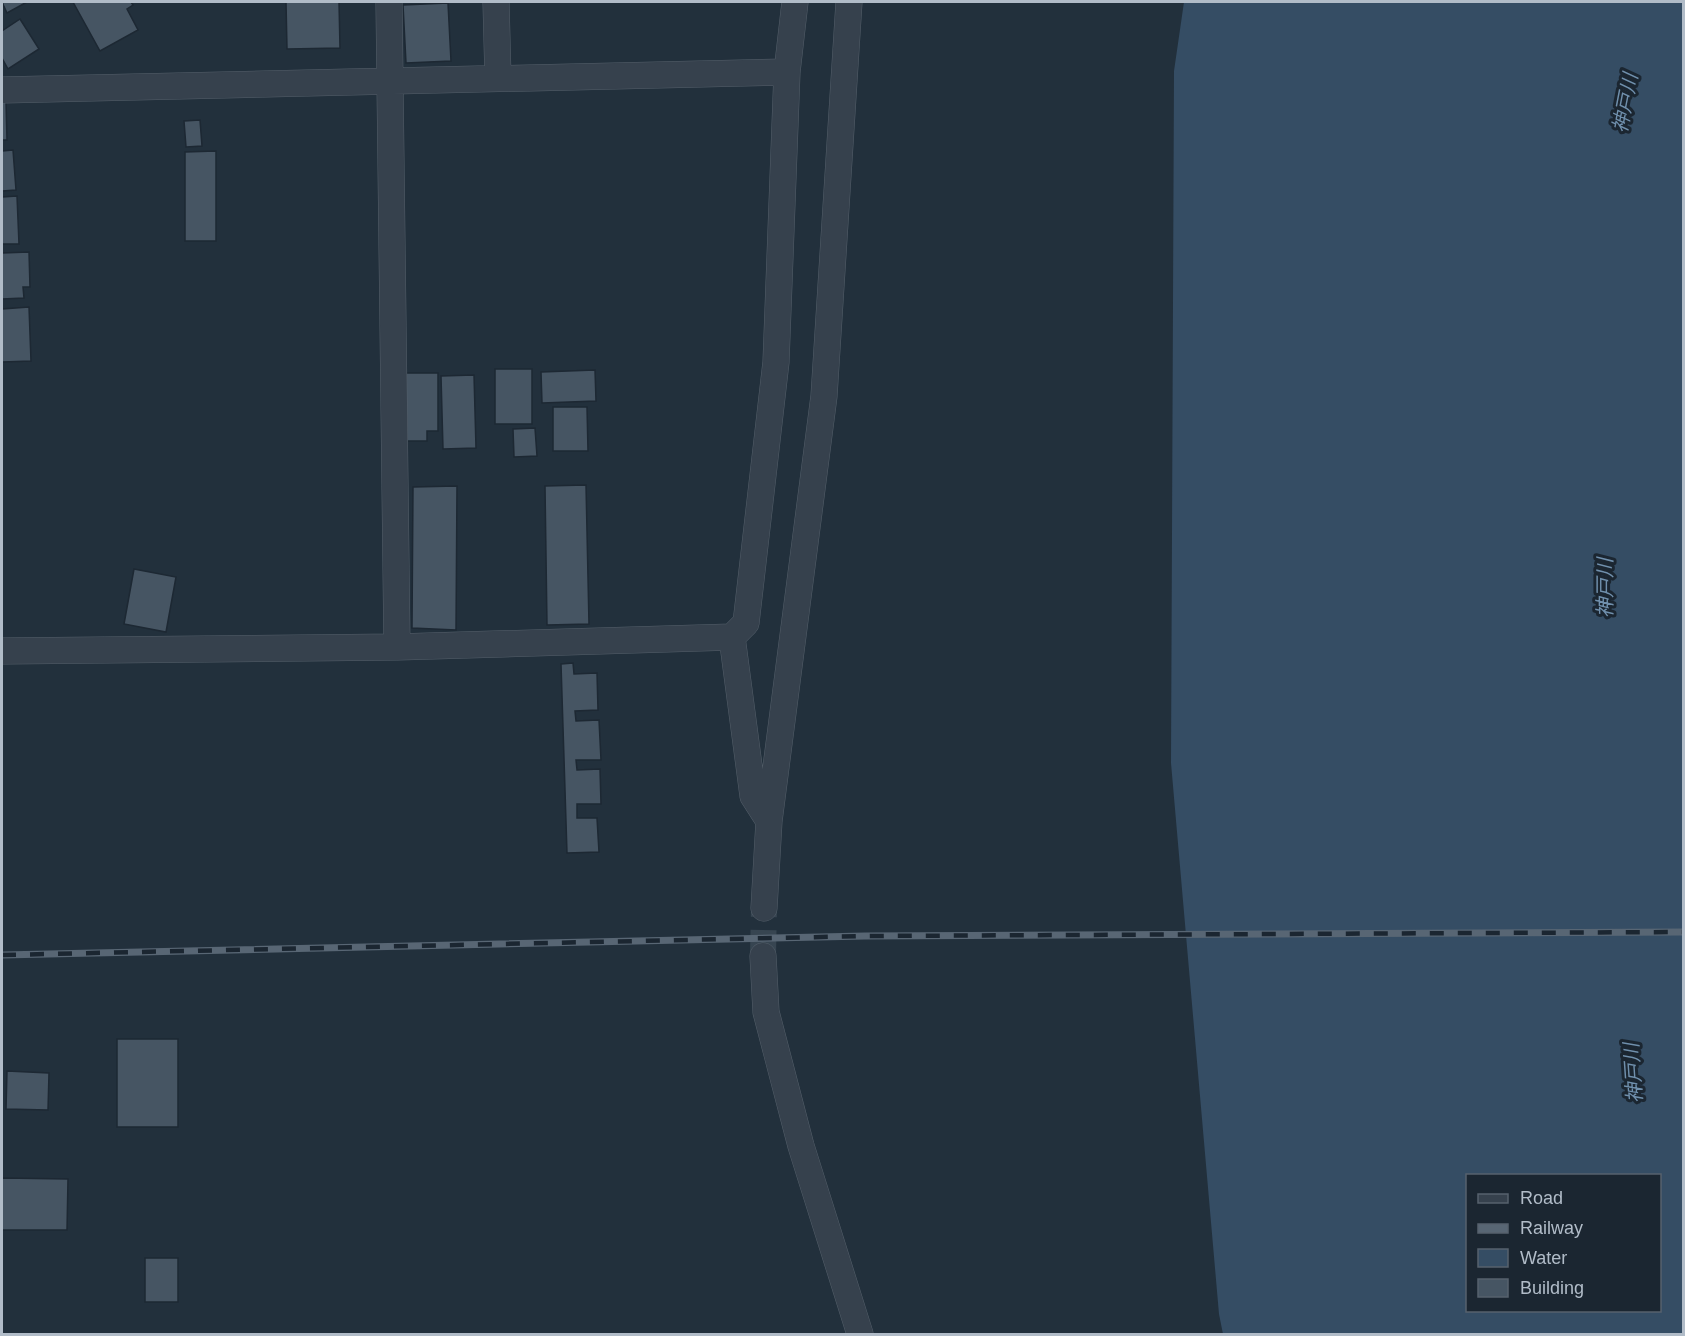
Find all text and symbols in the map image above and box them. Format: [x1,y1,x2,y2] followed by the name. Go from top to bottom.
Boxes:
[1608,69,1642,135] water label: 神戸川
[1594,556,1616,618] water label: 神戸川
[1620,1040,1646,1104] water label: 神戸川
[1466,1174,1661,1312] legend
[1520,1188,1563,1208] text: Road
[1520,1218,1583,1238] text: Railway
[1520,1248,1567,1268] text: Water
[1520,1278,1584,1298] text: Building

